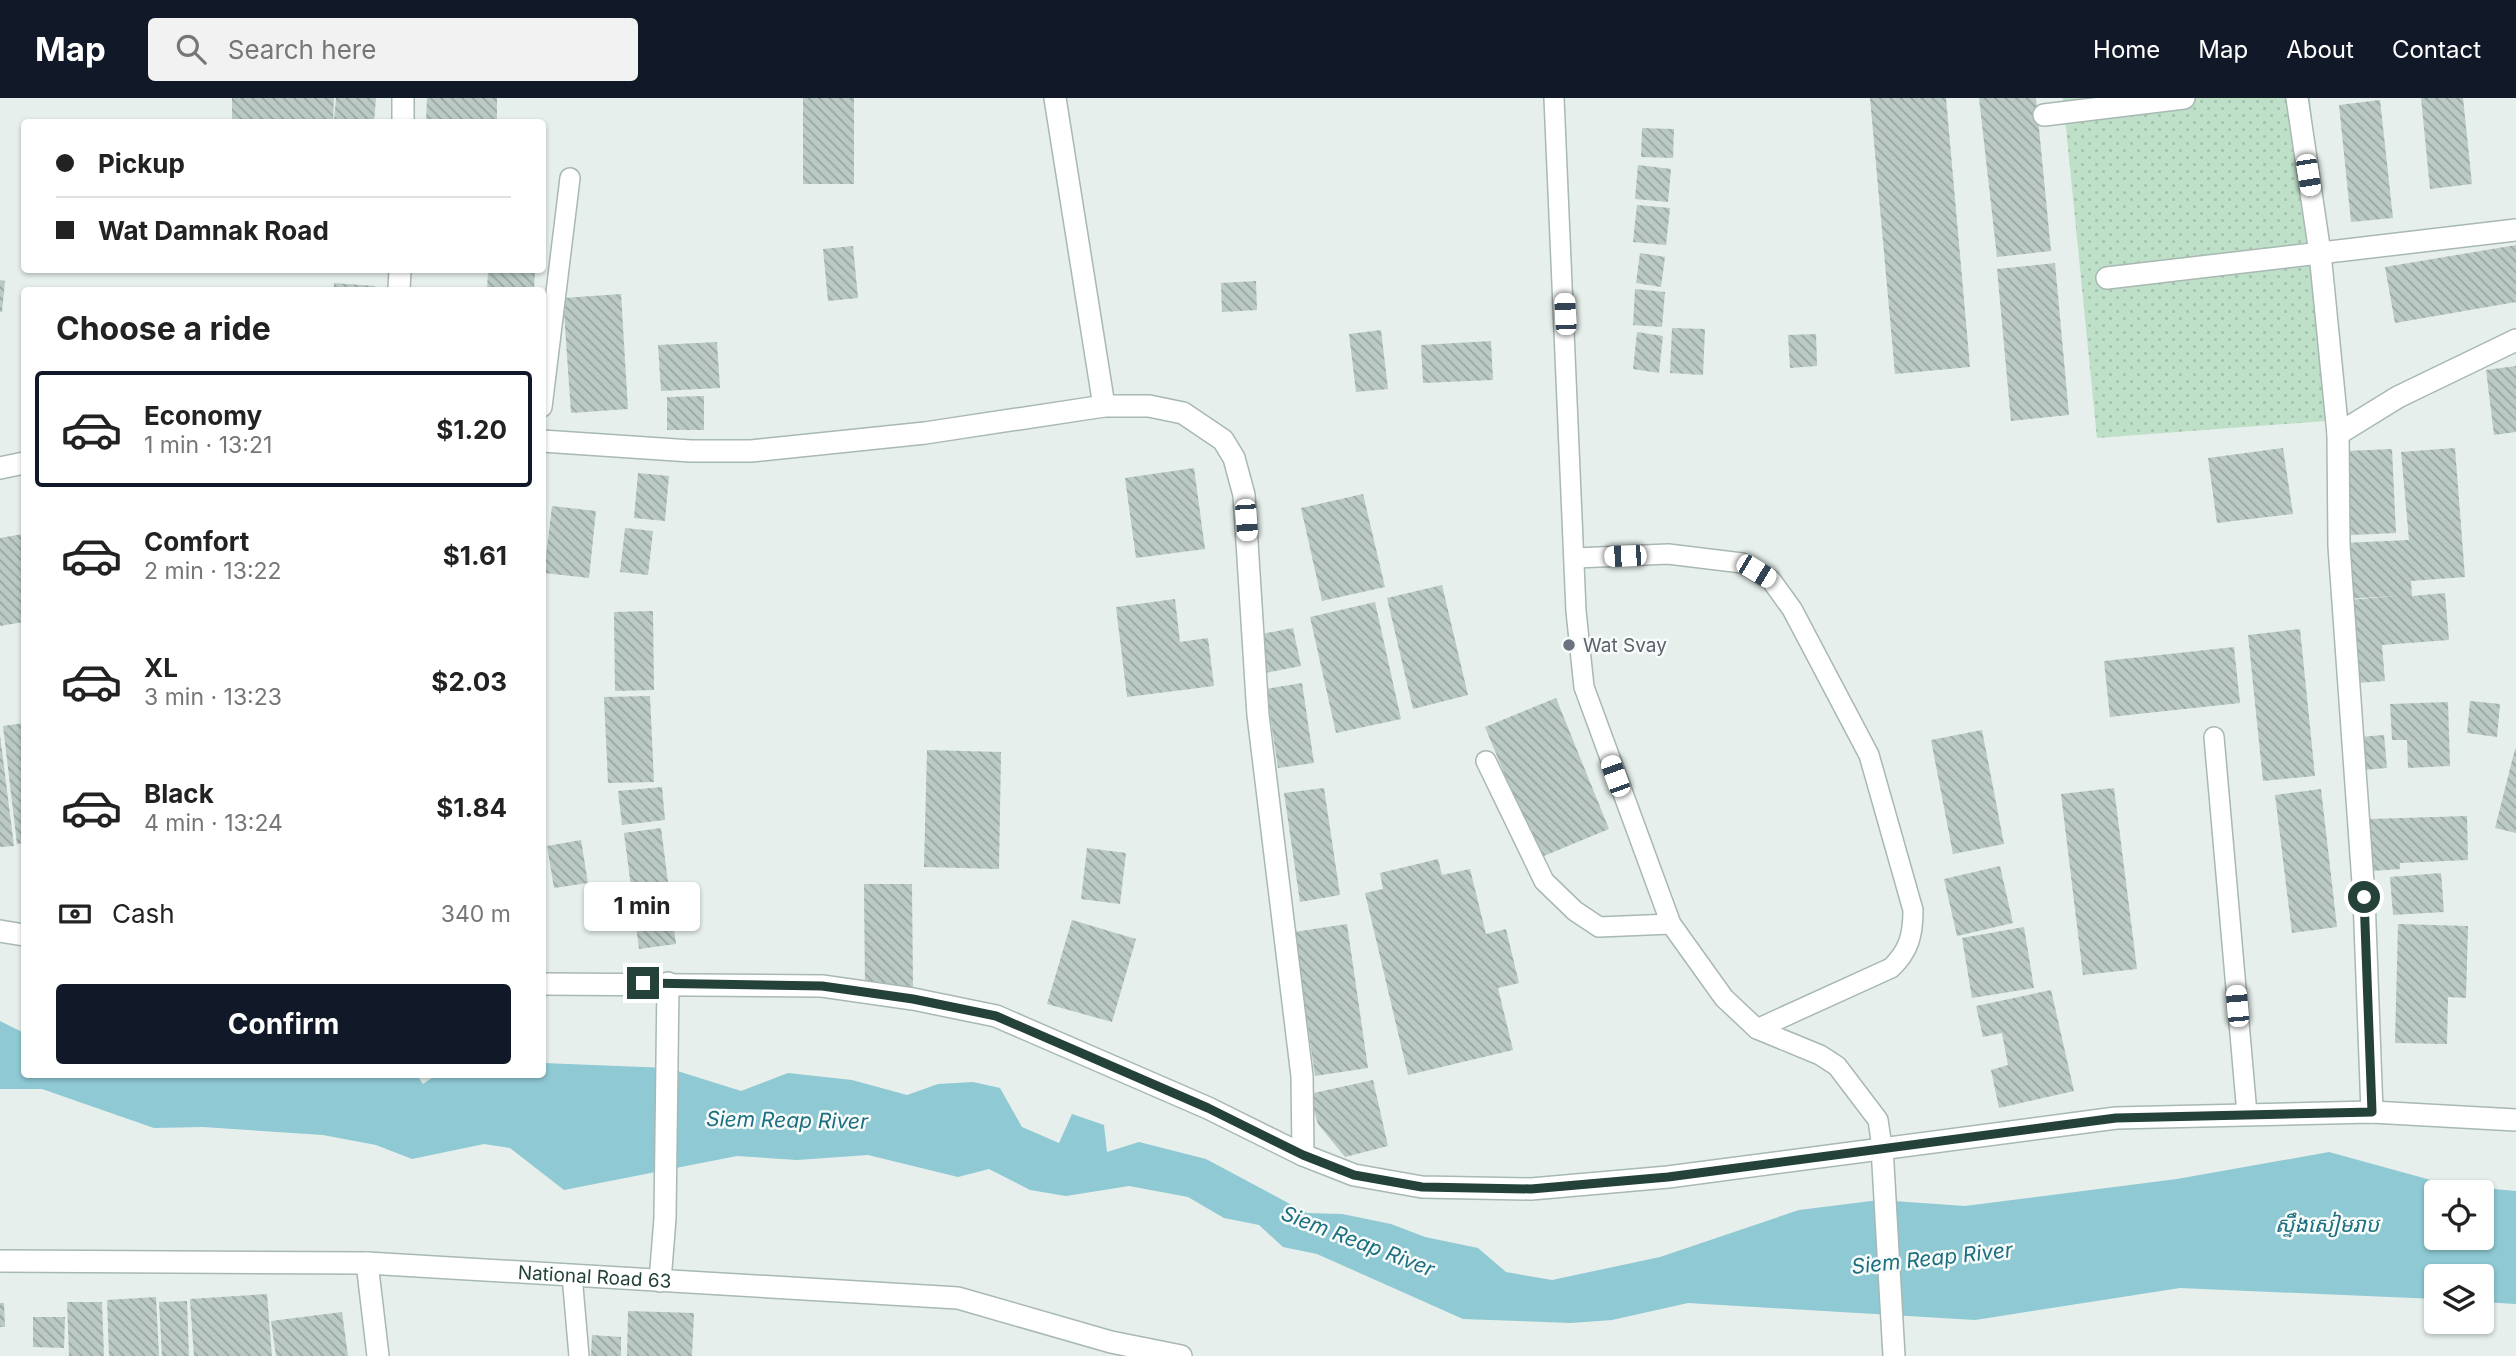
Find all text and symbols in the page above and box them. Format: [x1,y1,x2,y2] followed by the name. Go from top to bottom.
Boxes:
[148,18,638,81] search box
[35,29,106,69] text: Map
[172,30,210,68] icon: search
[228,34,376,65] text: Search here
[2093,35,2160,64] text: Home
[2198,35,2248,64] text: Map
[2286,35,2354,64] text: About
[2392,35,2481,64] text: Contact
[98,148,185,179] text: Pickup
[2295,153,2322,197] car
[98,215,329,246] text: Wat Damnak Road
[1554,292,1577,336] car
[56,309,271,348] text: Choose a ride
[60,398,123,461] icon: car
[144,400,262,431] text: Economy
[436,414,507,445] text: $1.20
[144,431,272,459] text: 1 min · 13:21
[1235,498,1258,542] car
[60,524,123,587] icon: car
[144,526,249,557] text: Comfort
[443,540,507,571] text: $1.61
[1604,545,1647,567] car
[1733,551,1780,591] car
[144,557,282,585] text: 2 min · 13:22
[1583,634,1667,657] place label: Wat Svay
[1561,637,1577,653] marker: Wat Svay
[60,650,123,713] icon: car
[144,652,178,683] text: XL
[431,666,507,697] text: $2.03
[144,683,282,711] text: 3 min · 13:23
[1598,753,1633,799] car
[60,776,123,839] icon: car
[144,778,214,809] text: Black
[436,792,507,823] text: $1.84
[144,809,283,837] text: 4 min · 13:24
[2348,881,2380,913] route start
[585,882,701,930] callout: 1 min
[614,892,670,920] text: 1 min
[56,895,94,933] icon: cash
[112,898,175,929] text: Cash
[441,900,511,928] text: 340 m
[627,967,659,999] route end
[56,984,511,1064] button: Confirm
[2225,984,2250,1028] car
[706,1106,869,1134] water label: Siem Reap River
[2424,1180,2494,1334] map controls
[2424,1180,2494,1250] button: locate
[1278,1200,1439,1282] water label: Siem Reap River
[2275,1211,2381,1238] water label: ស្ទឹងសៀមរាប
[1850,1237,2015,1279] water label: Siem Reap River
[517,1260,672,1293] street label: National Road 63
[2424,1264,2494,1334] button: layers

